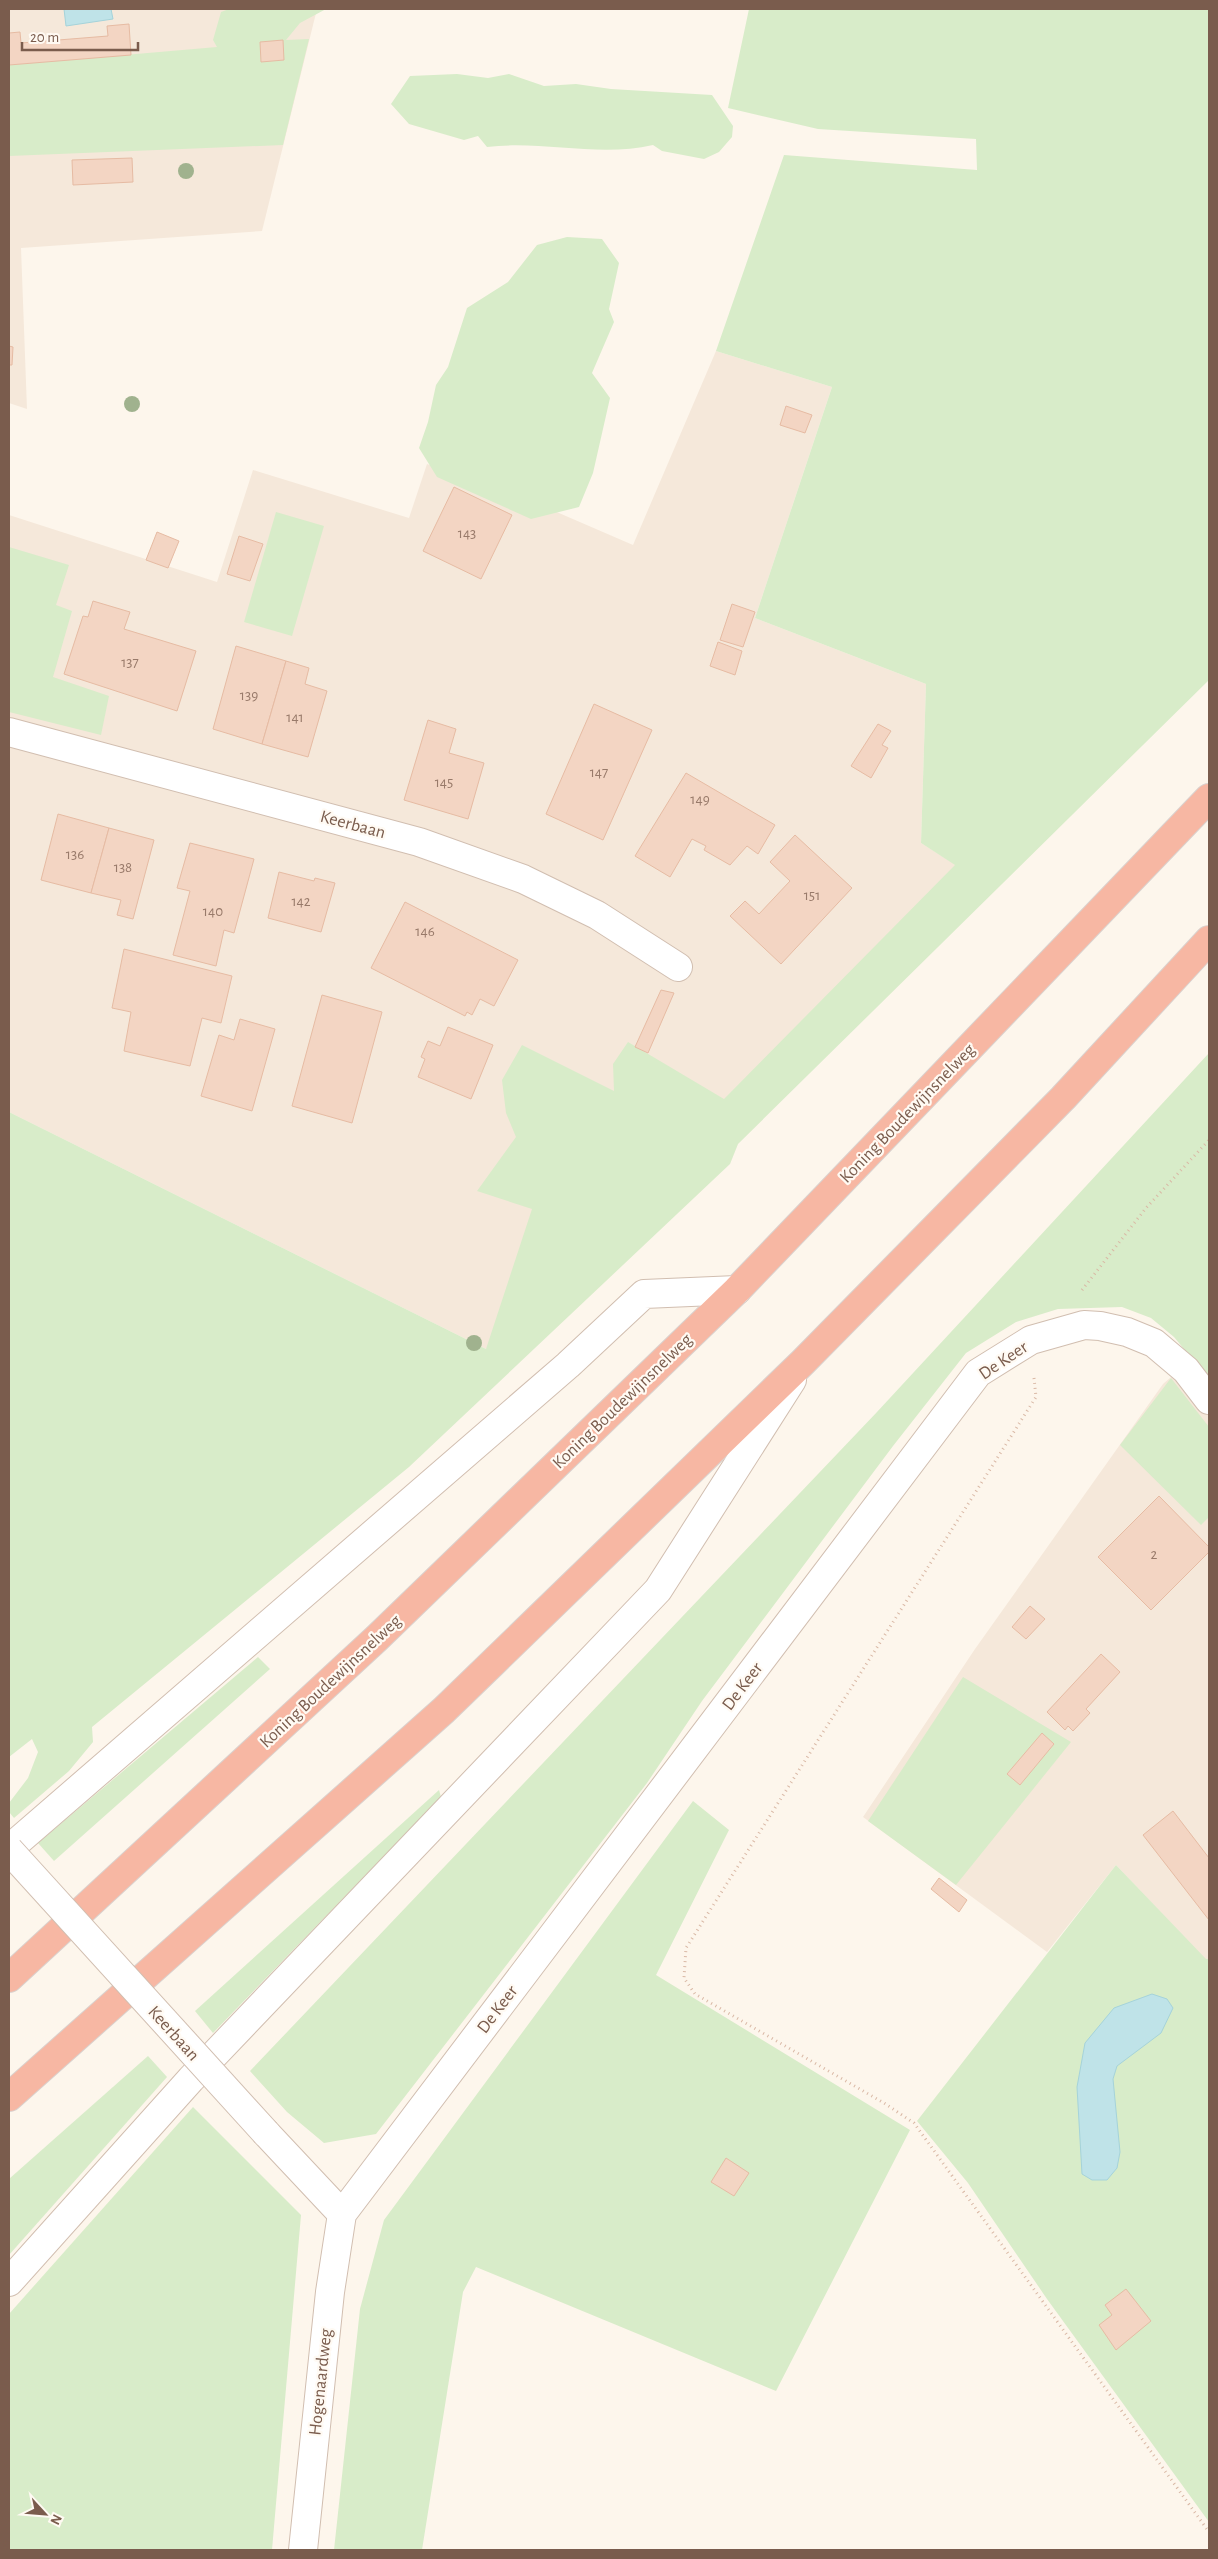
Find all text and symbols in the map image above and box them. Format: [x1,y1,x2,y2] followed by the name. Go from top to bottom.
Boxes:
[22,20,139,52] scale bar
[30,30,59,45] text: 20 m
[458,526,476,541] house number: 143
[121,655,139,670] house number: 137
[240,688,258,703] house number: 139
[286,710,304,725] house number: 141
[590,765,608,780] house number: 147
[435,775,453,790] house number: 145
[690,792,710,807] house number: 149
[318,808,387,842] street label: Keerbaan
[66,847,84,862] house number: 136
[114,860,132,875] house number: 138
[804,888,820,903] house number: 151
[291,894,311,909] house number: 142
[203,904,223,919] house number: 140
[415,924,435,939] house number: 146
[837,1040,979,1187] street label: Koning Boudewijnsnelweg
[550,1331,696,1473] street label: Koning Boudewijnsnelweg
[976,1338,1031,1384] street label: De Keer
[1151,1547,1158,1562] house number: 2
[257,1612,405,1752] street label: Koning Boudewijnsnelweg
[719,1659,767,1714] street label: De Keer
[474,1982,522,2037] street label: De Keer
[144,2003,202,2065] street label: Keerbaan
[306,2328,336,2436] street label: Hogenaardweg
[20,2489,70,2539] north arrow
[47,2512,64,2527] text: N

